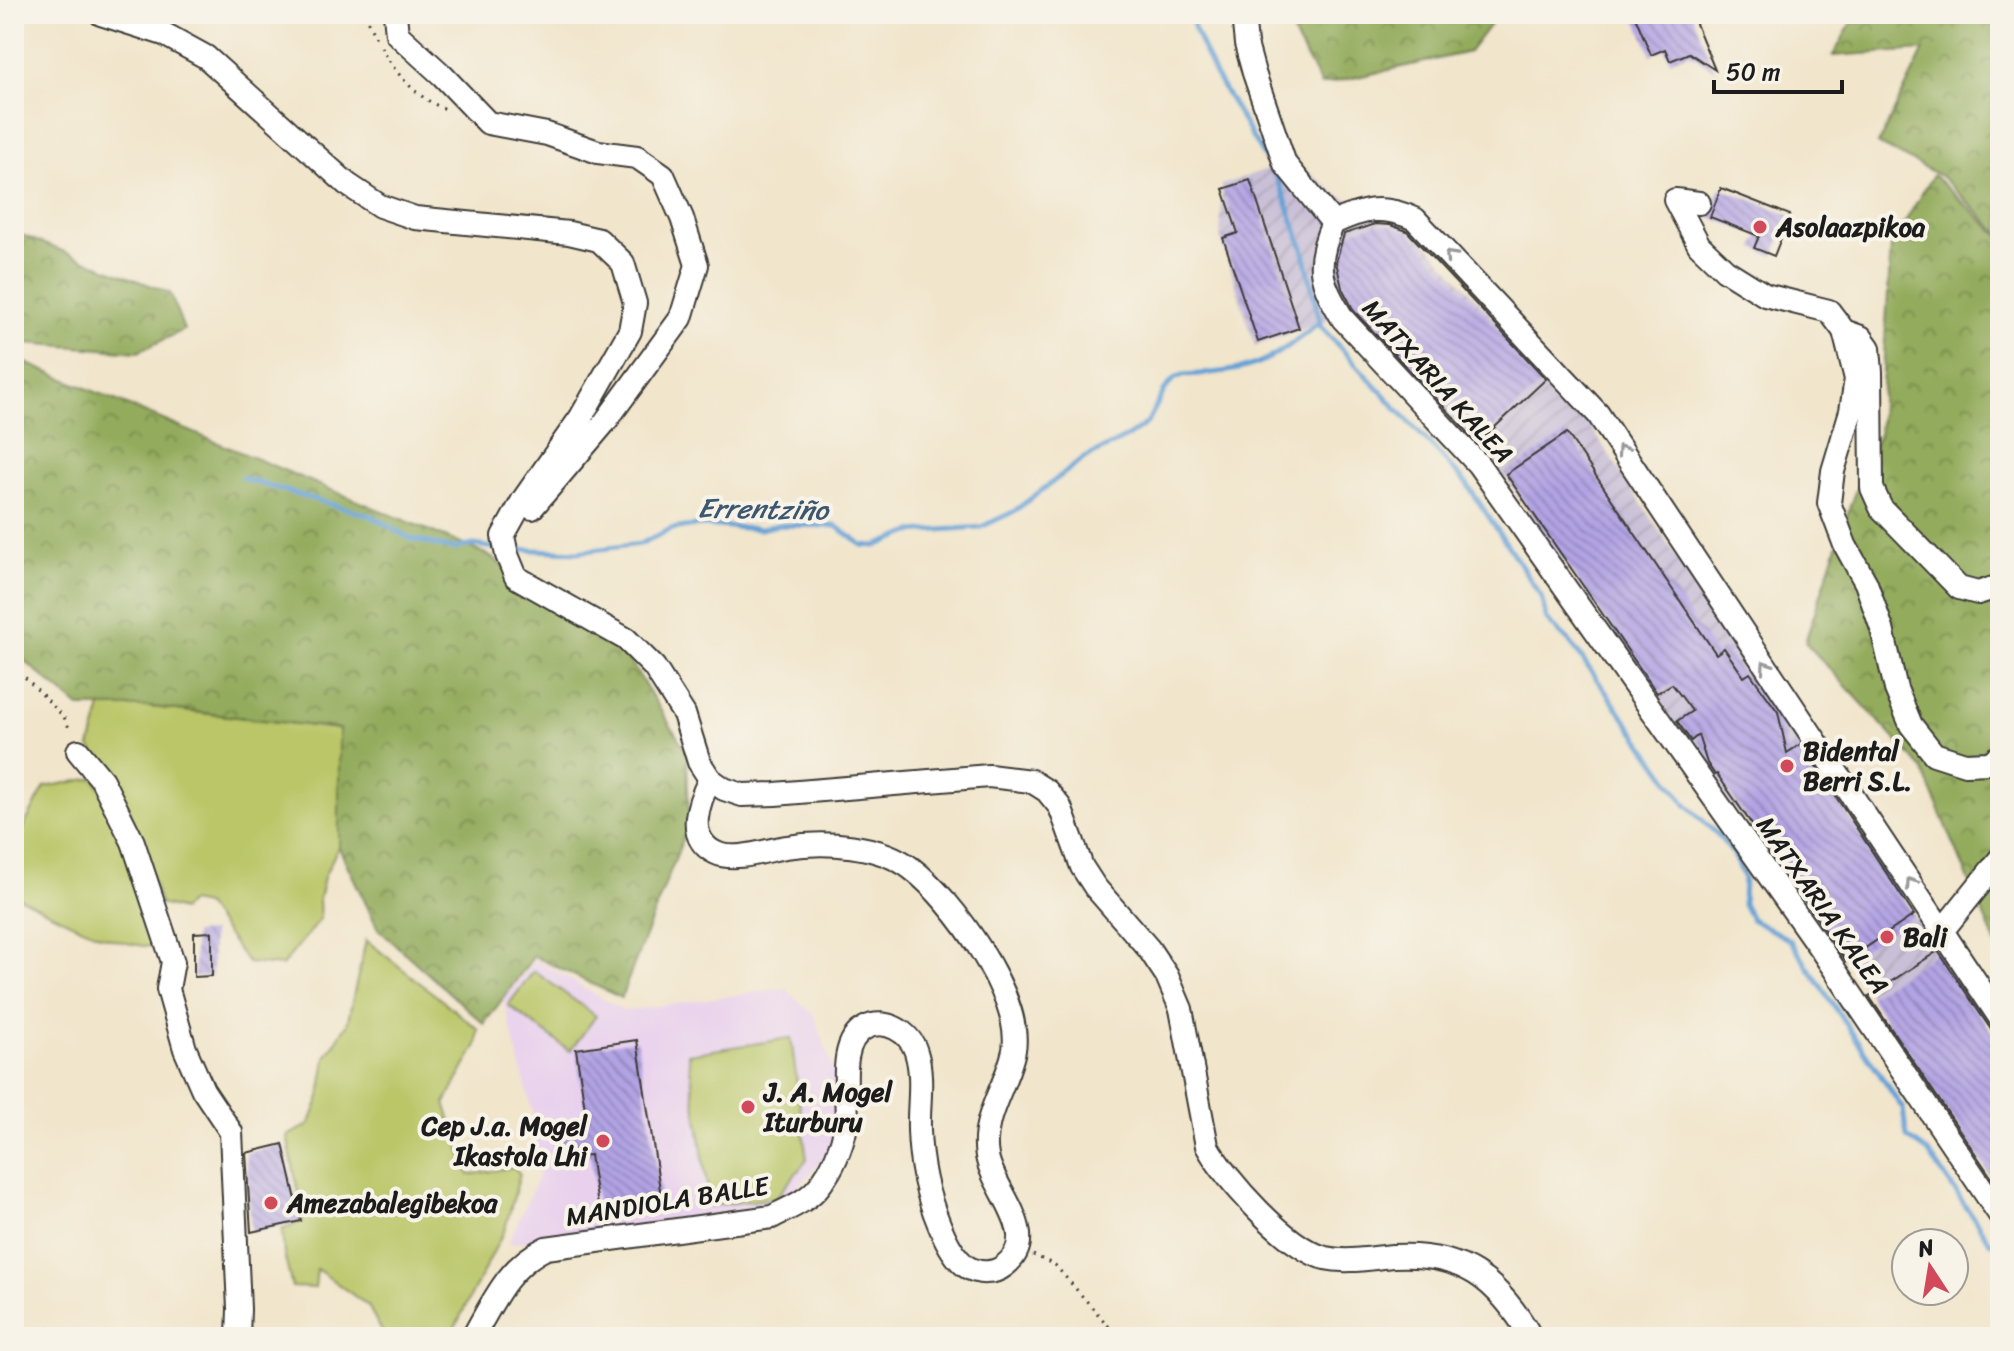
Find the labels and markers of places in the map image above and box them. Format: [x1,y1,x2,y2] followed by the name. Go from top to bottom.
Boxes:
[1775,204,1926,250] place label: Asolaazpikoa
[1751,218,1769,236] marker: Asolaazpikoa
[1803,728,1912,804] place label: Bidental Berri S.L.
[1778,757,1796,775] marker: Bidental Berri S.L.
[1903,914,1949,960] place label: Bali
[1878,928,1896,946] marker: Bali
[762,1069,893,1145] place label: J. A. Mogel Iturburu
[739,1098,757,1116] marker: J. A. Mogel Iturburu
[420,1103,589,1179] place label: Cep J.a. Mogel Ikastola Lhi
[594,1132,612,1150] marker: Cep J.a. Mogel Ikastola Lhi
[286,1180,498,1226] place label: Amezabalegibekoa
[262,1194,280,1212] marker: Amezabalegibekoa

